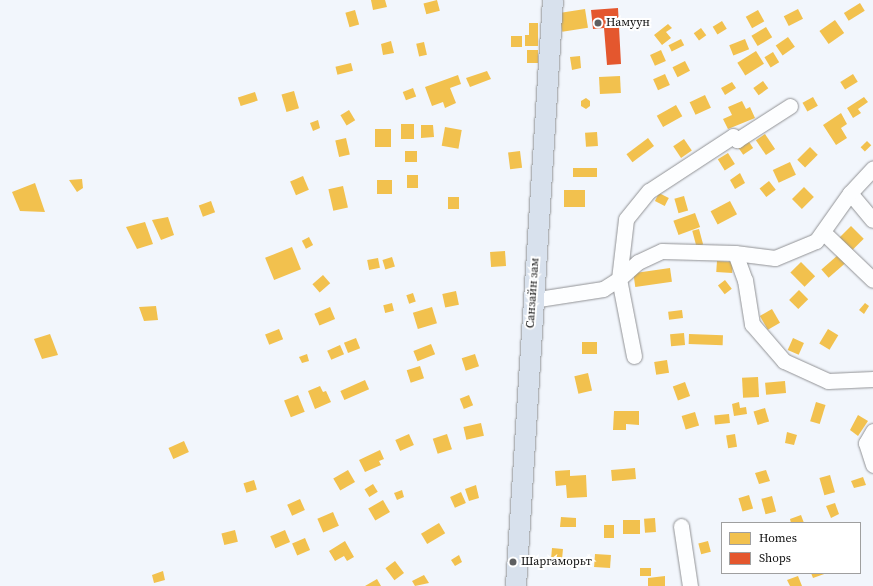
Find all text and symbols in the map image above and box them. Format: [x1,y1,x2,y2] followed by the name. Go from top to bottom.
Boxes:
[606,16,650,30] place label: Намуун
[593,18,603,28] marker: Намуун
[523,257,543,329] street label: Санзайн зам
[721,522,861,574] legend
[759,530,797,546] text: Homes
[759,550,791,566] text: Shops
[521,555,592,569] place label: Шаргаморьт
[508,557,518,567] marker: Шаргаморьт

